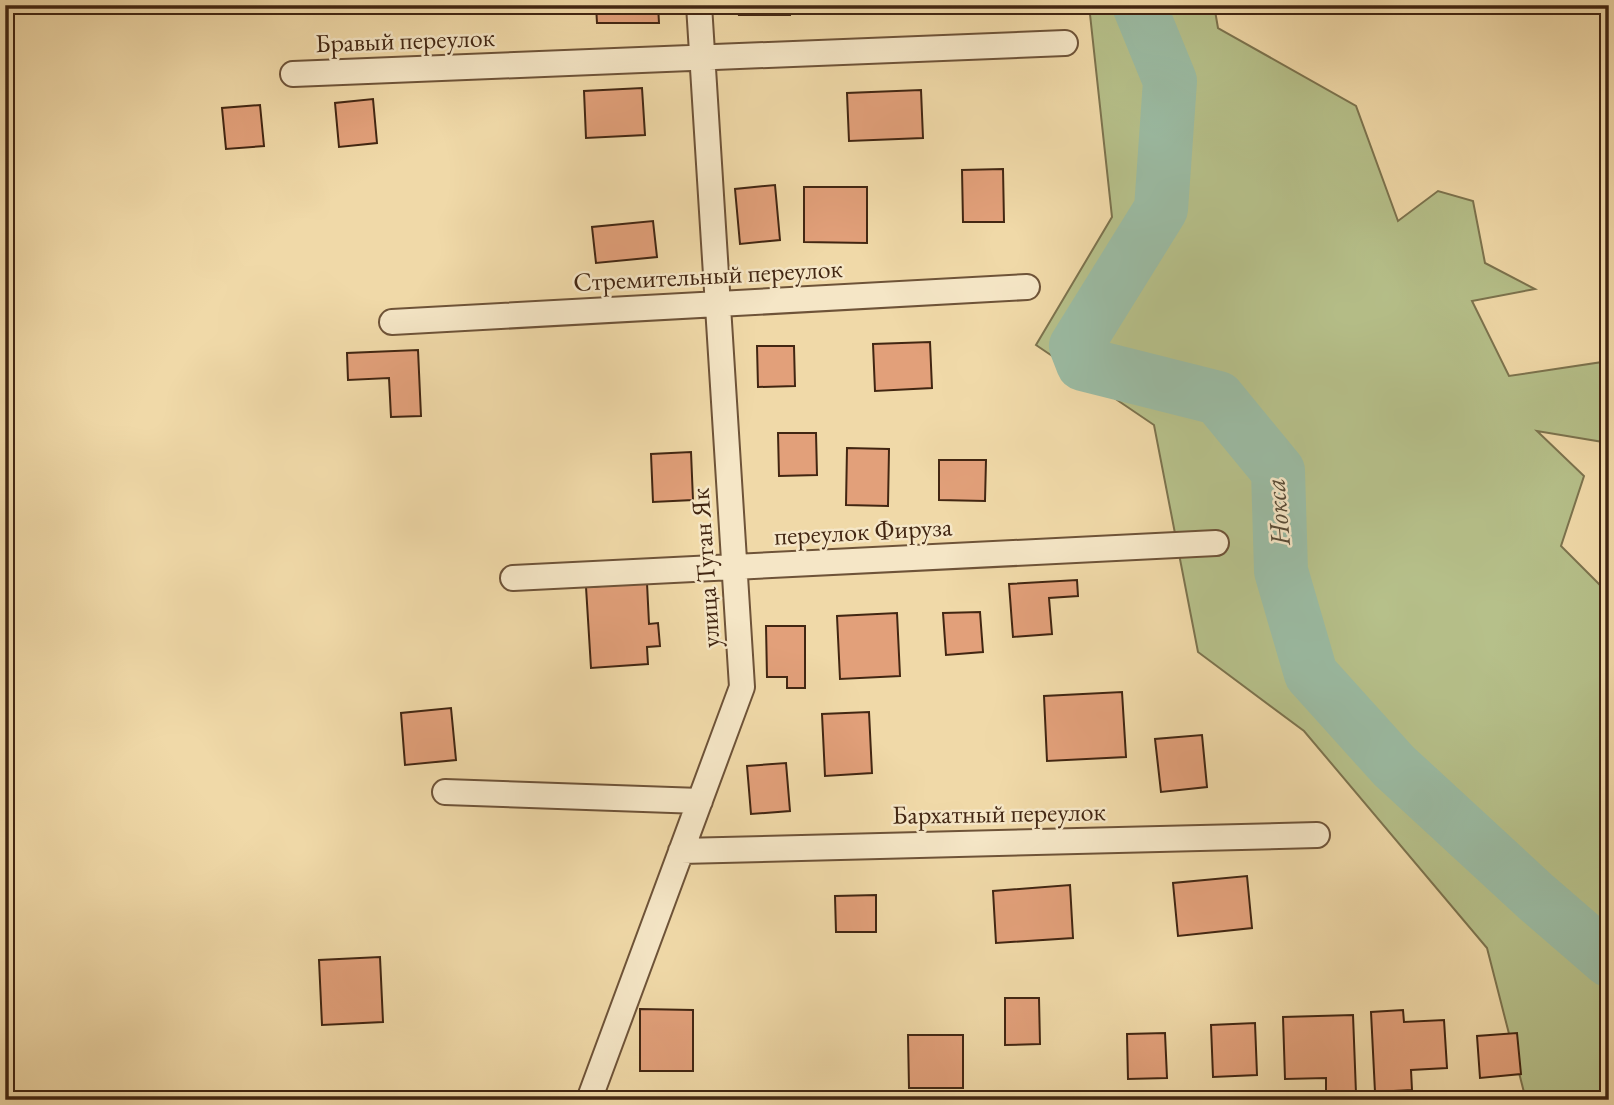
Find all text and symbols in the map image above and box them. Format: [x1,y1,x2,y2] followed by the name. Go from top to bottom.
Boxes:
[315,20,496,60] street label: Бравый переулок
[572,251,844,299] street label: Стремительный переулок
[1256,477,1298,548] water label: Нокса
[682,486,728,649] street label: улица Туган Як
[773,509,954,553] street label: переулок Фируза
[892,794,1107,832] street label: Бархатный переулок

